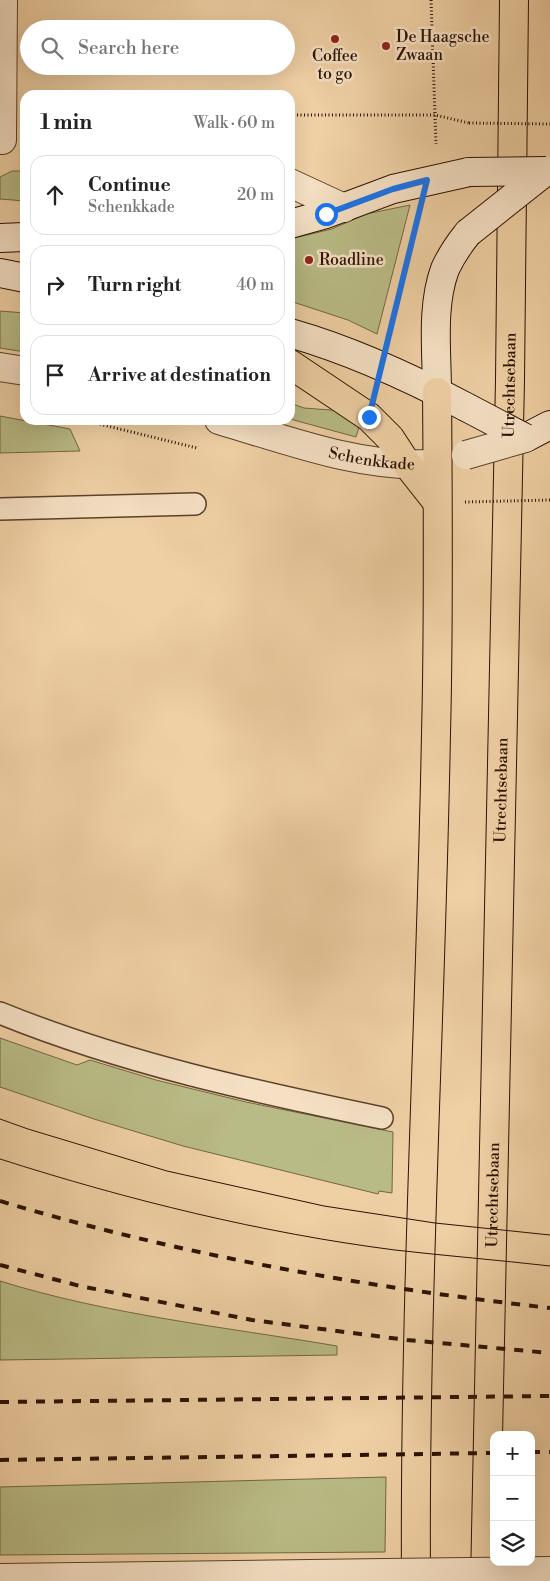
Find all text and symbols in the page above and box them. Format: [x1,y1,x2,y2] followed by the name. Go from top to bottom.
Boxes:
[20,20,295,75] search box
[396,27,490,65] place label: De Haagsche Zwaan
[329,33,341,45] marker: Coffee to go
[38,34,66,62] icon: search
[78,36,179,60] text: Search here
[380,40,392,52] marker: De Haagsche Zwaan
[312,46,358,84] place label: Coffee to go
[40,110,92,136] text: 1 min
[193,113,275,133] text: Walk · 60 m
[88,173,171,197] text: Continue
[41,181,69,209] icon: ahead
[237,185,274,205] text: 20 m
[88,197,175,217] text: Schenkkade
[315,203,338,226] route start
[319,250,384,270] place label: Roadline
[303,254,315,266] marker: Roadline
[41,271,69,299] icon: right
[88,273,181,297] text: Turn right
[237,275,274,295] text: 40 m
[499,332,521,438] street label: Utrechtsebaan
[41,361,69,389] icon: arrive
[88,363,271,387] text: Arrive at destination
[358,406,381,429] route end
[327,443,415,474] street label: Schenkkade
[490,737,513,843] street label: Utrechtsebaan
[482,1142,504,1248] street label: Utrechtsebaan
[490,1431,535,1566] map controls
[490,1431,535,1476] button: +
[490,1476,535,1521] button: −
[490,1521,535,1566] button: layers

